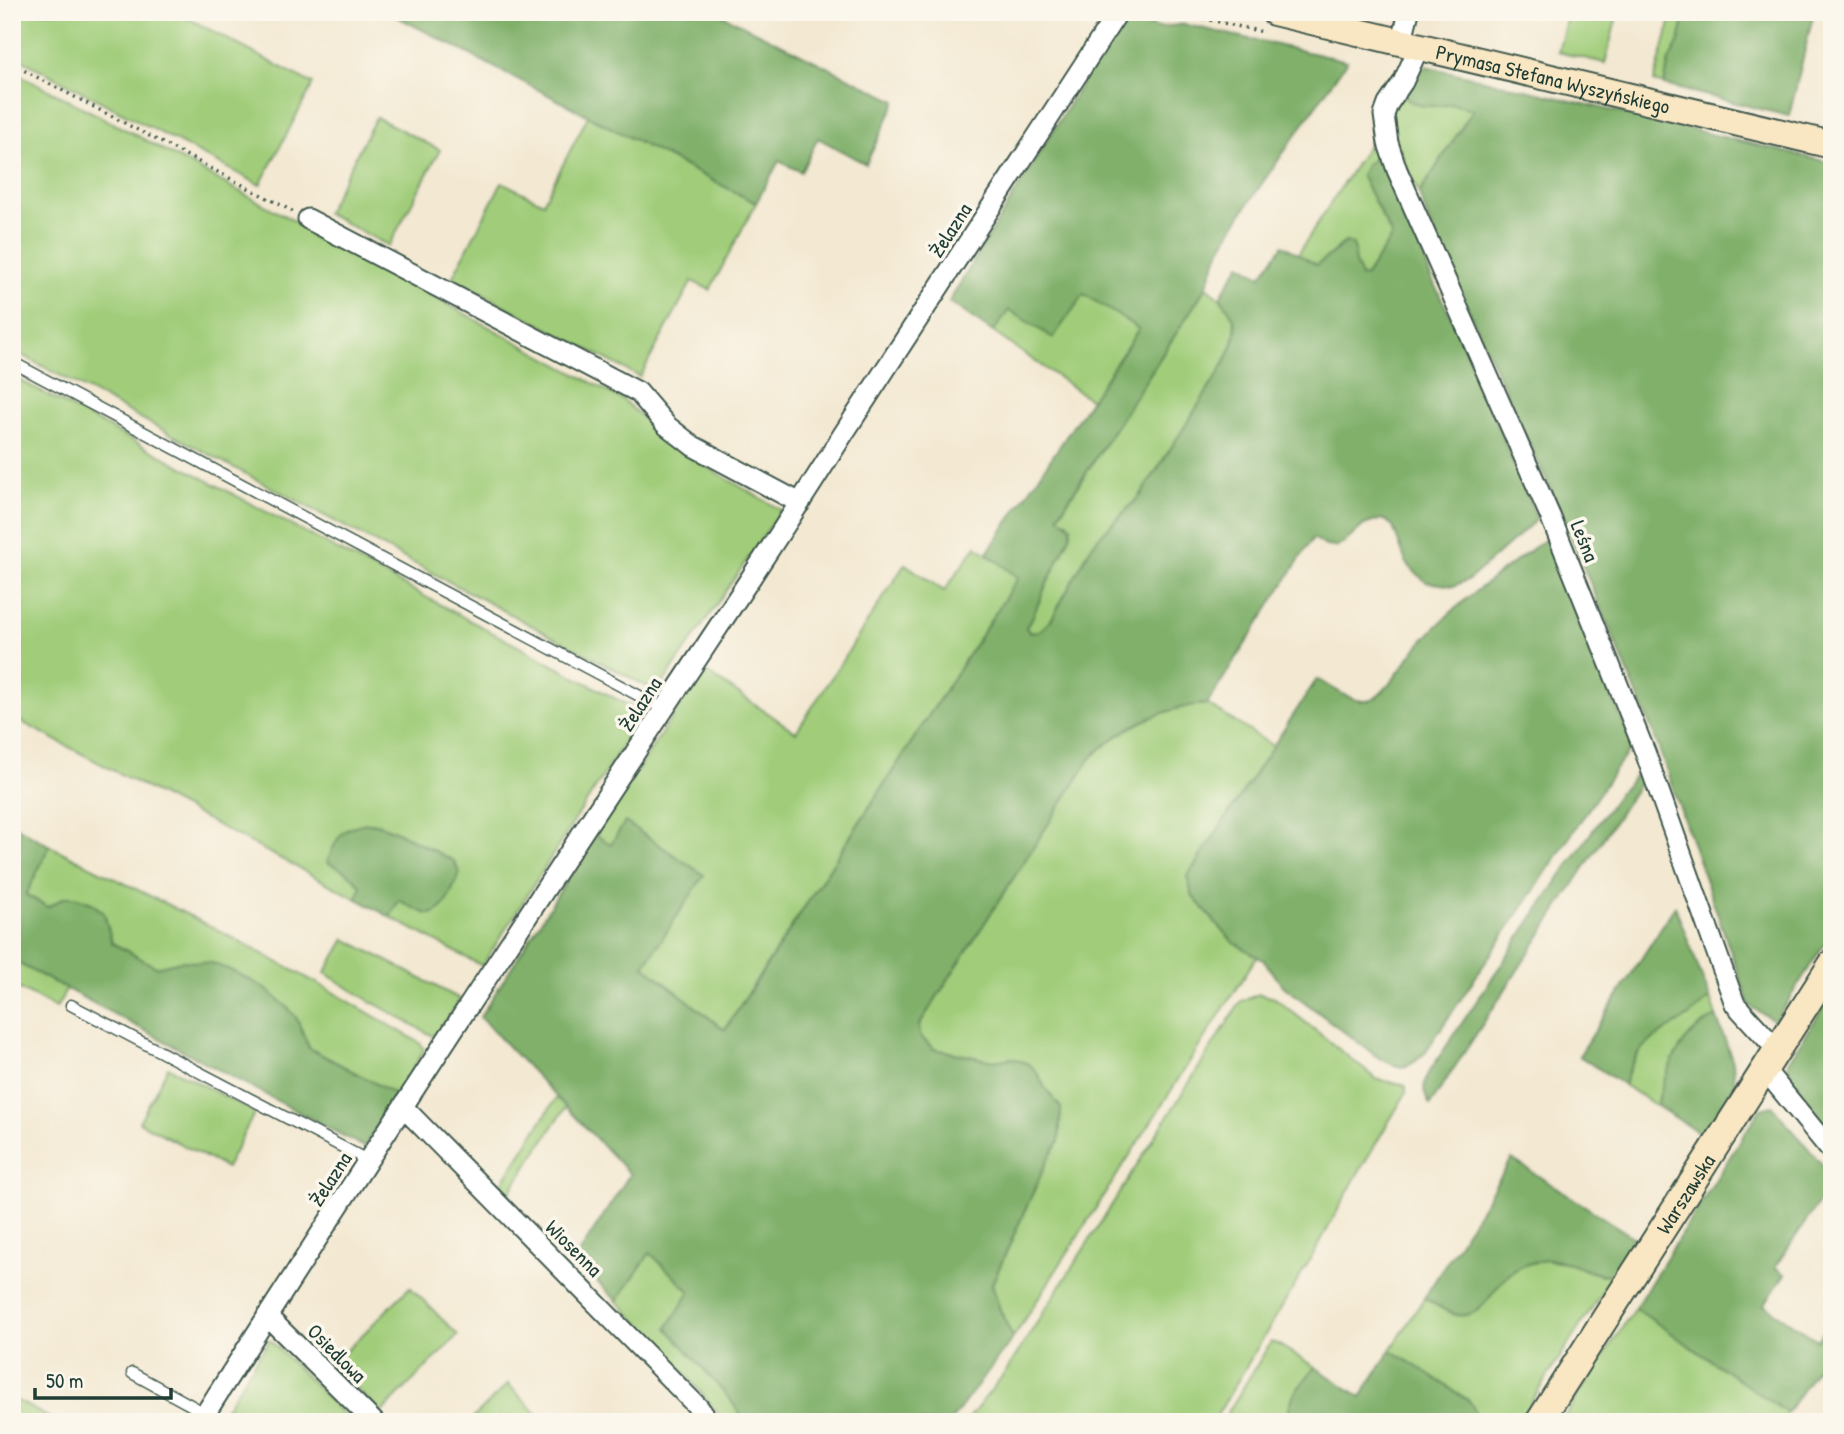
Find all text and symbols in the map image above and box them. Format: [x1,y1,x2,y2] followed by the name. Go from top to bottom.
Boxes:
[1433,37,1673,120] street label: Prymasa Stefana Wyszyńskiego
[922,197,978,263] street label: Żelazna
[1564,516,1606,566] street label: Leśna
[612,671,668,737] street label: Żelazna
[302,1146,358,1212] street label: Żelazna
[1649,1148,1721,1239] street label: Warszawska
[539,1213,609,1283] street label: Wiosenna
[301,1317,373,1389] street label: Osiedlowa
[35,1357,172,1401] scale bar
[46,1366,83,1395] text: 50 m

